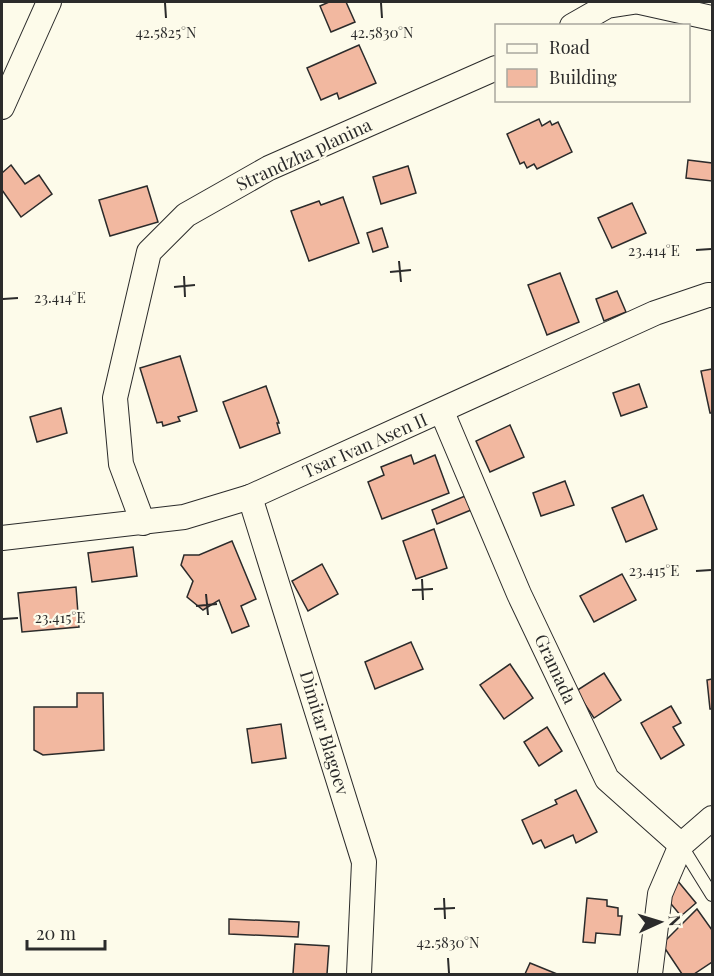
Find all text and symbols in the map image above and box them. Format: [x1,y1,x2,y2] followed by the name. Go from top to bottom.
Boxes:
[135,22,197,42] text: 42.5825°N
[350,22,414,42] text: 42.5830°N
[495,24,690,102] legend
[549,35,590,59] text: Road
[549,65,617,89] text: Building
[232,112,375,196] street label: Strandzha planina
[628,240,680,260] text: 23.414°E
[34,287,86,307] text: 23.414°E
[298,407,431,483] street label: Tsar Ivan Asen II
[629,560,679,580] text: 23.415°E
[35,607,85,627] text: 23.415°E
[529,630,582,707] street label: Gramada
[295,667,355,798] street label: Dimitar Blagoev
[630,892,690,952] north arrow
[27,913,105,951] scale bar
[665,914,686,928] text: N
[36,921,76,945] text: 20 m
[416,932,480,952] text: 42.5830°N

